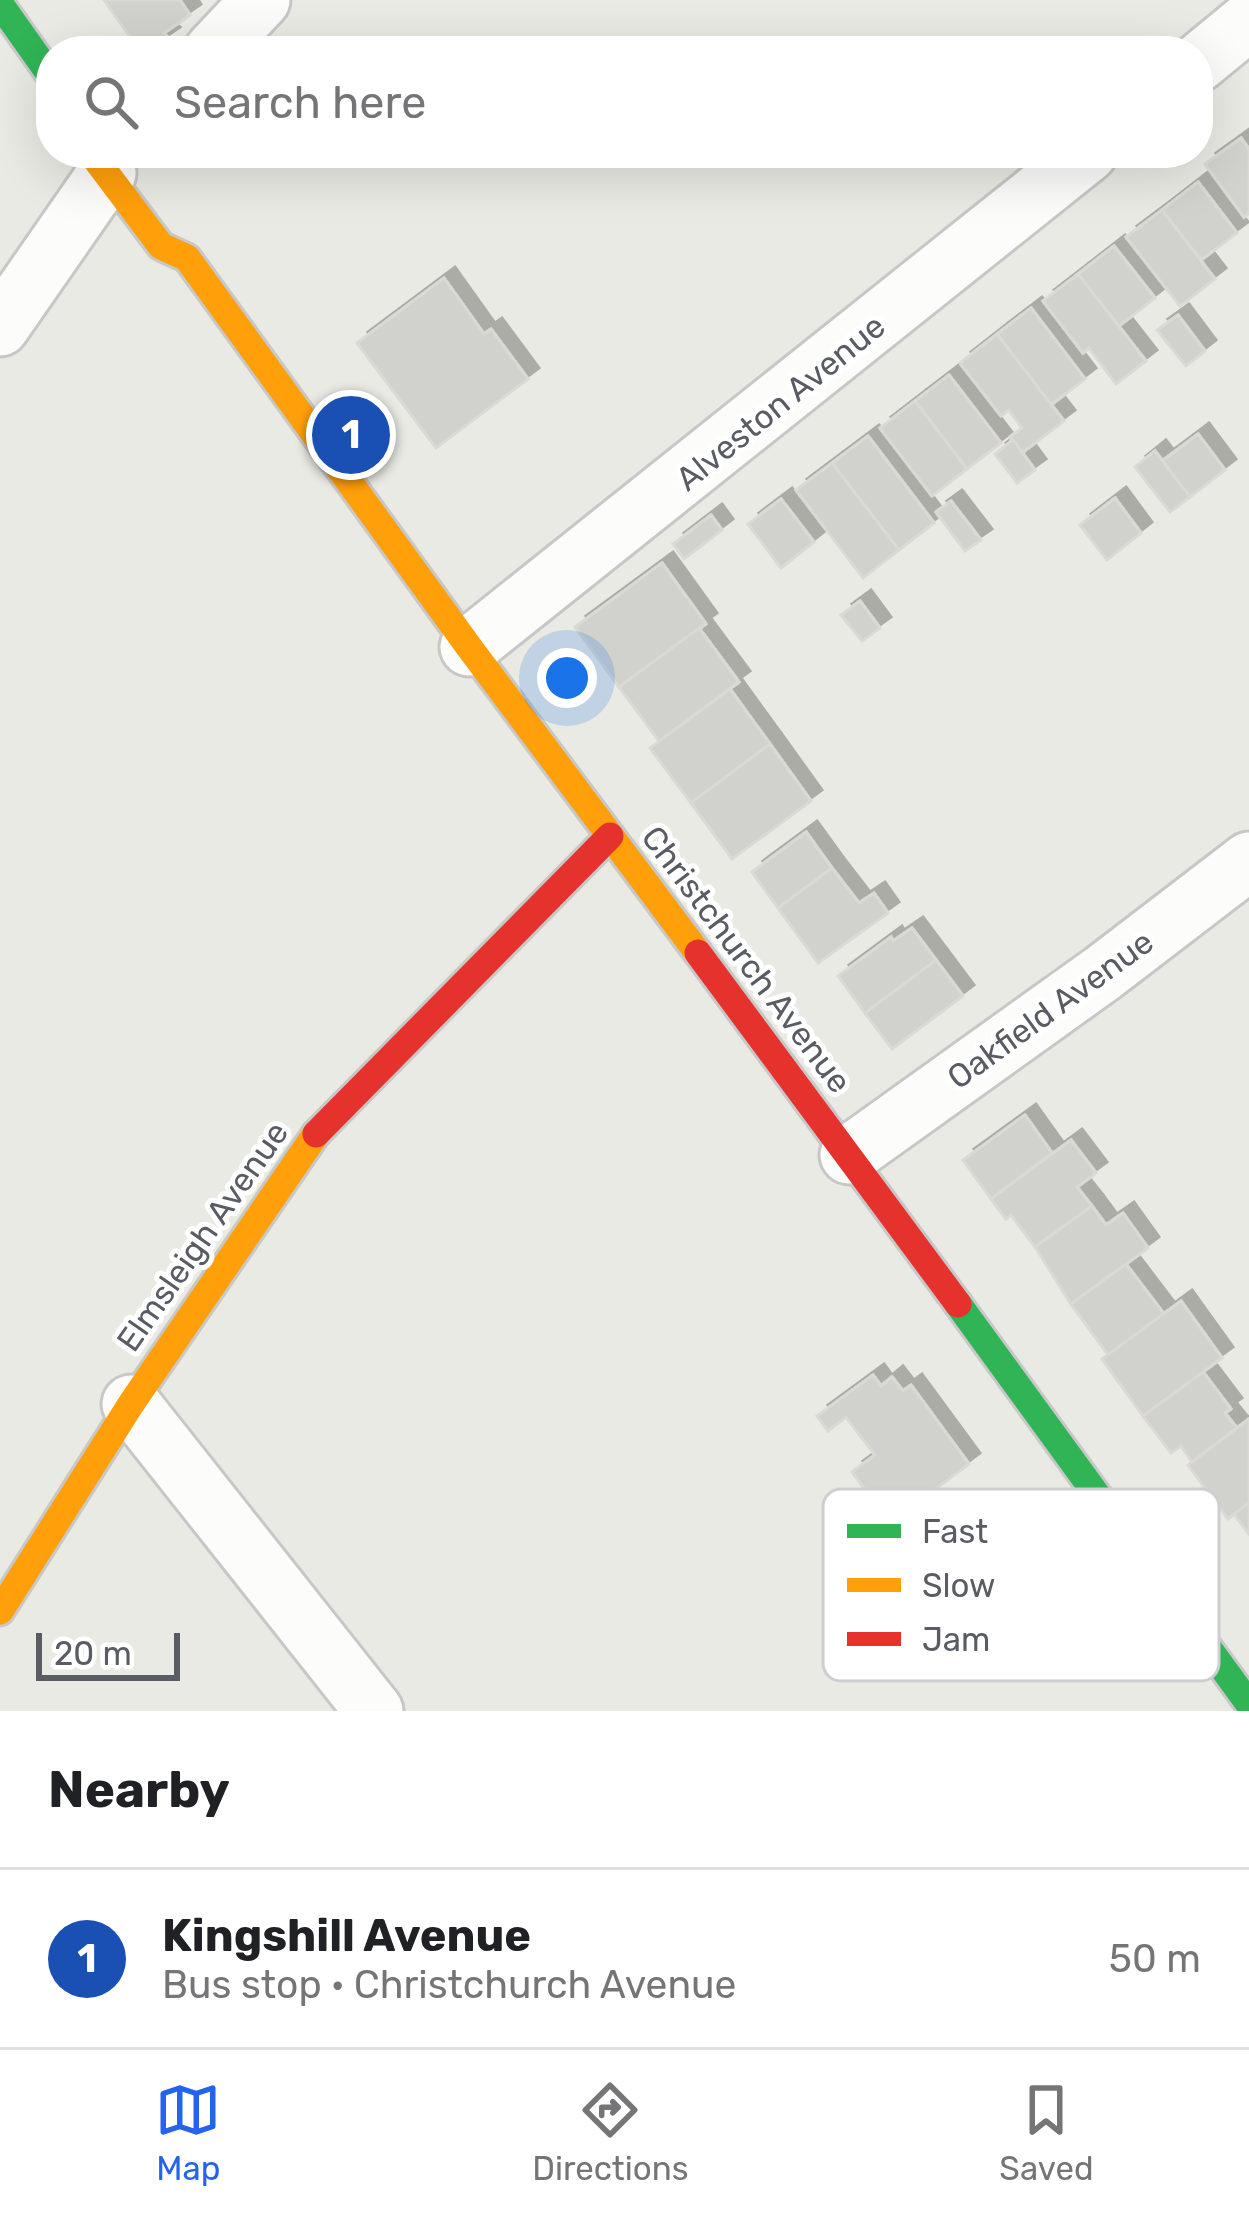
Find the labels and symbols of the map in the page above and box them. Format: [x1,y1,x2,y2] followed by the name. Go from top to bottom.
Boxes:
[668,306,893,499] street label: Alveston Avenue
[312,390,390,480] pin: 1
[537,648,597,708] your location
[634,818,860,1100] street label: Christchurch Avenue
[940,922,1161,1097] street label: Oakfield Avenue
[109,1114,296,1359] street label: Elmsleigh Avenue
[823,1489,1219,1681] legend
[922,1512,988,1551] text: Fast
[922,1566,996,1605] text: Slow
[922,1620,990,1659] text: Jam
[36,1627,180,1680] scale bar

